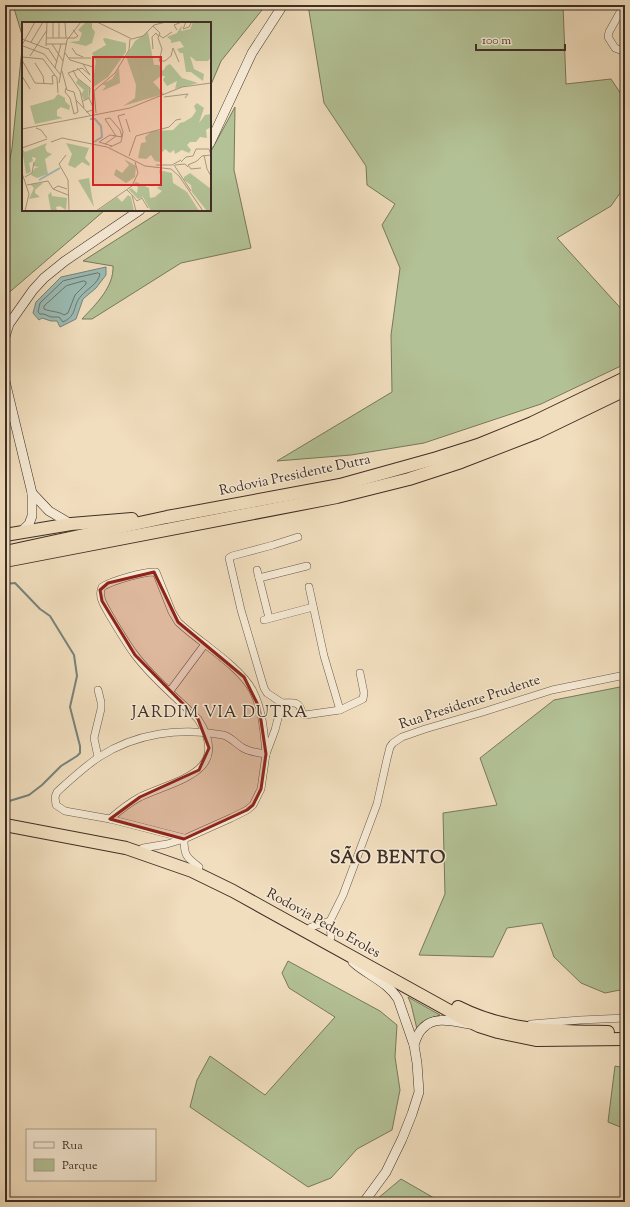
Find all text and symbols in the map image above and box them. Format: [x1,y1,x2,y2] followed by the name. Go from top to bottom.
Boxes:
[22,22,211,211] inset map
[476,26,565,52] scale bar
[482,32,511,50] text: 100 m
[217,450,373,502] street label: Rodovia Presidente Dutra
[397,671,543,735] street label: Rua Presidente Prudente
[130,702,309,725] district label: JARDIM VIA DUTRA
[330,845,446,872] district label: SÃO BENTO
[262,884,384,964] street label: Rodovia Pedro Eroles
[26,1129,156,1181] legend
[62,1137,83,1155] text: Rua
[62,1157,98,1175] text: Parque

